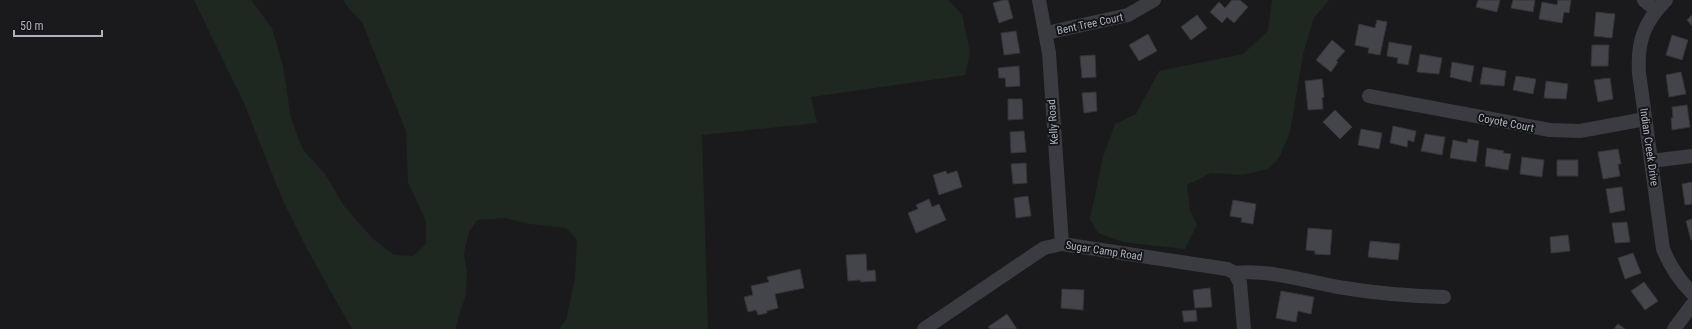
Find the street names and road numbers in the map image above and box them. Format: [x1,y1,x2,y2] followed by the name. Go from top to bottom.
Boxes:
[1056,11,1124,37] street label: Bent Tree Court
[1045,99,1061,145] street label: Kelly Road
[1637,107,1661,187] street label: Indian Creek Drive
[1477,111,1535,135] street label: Coyote Court
[1065,239,1143,263] street label: Sugar Camp Road

